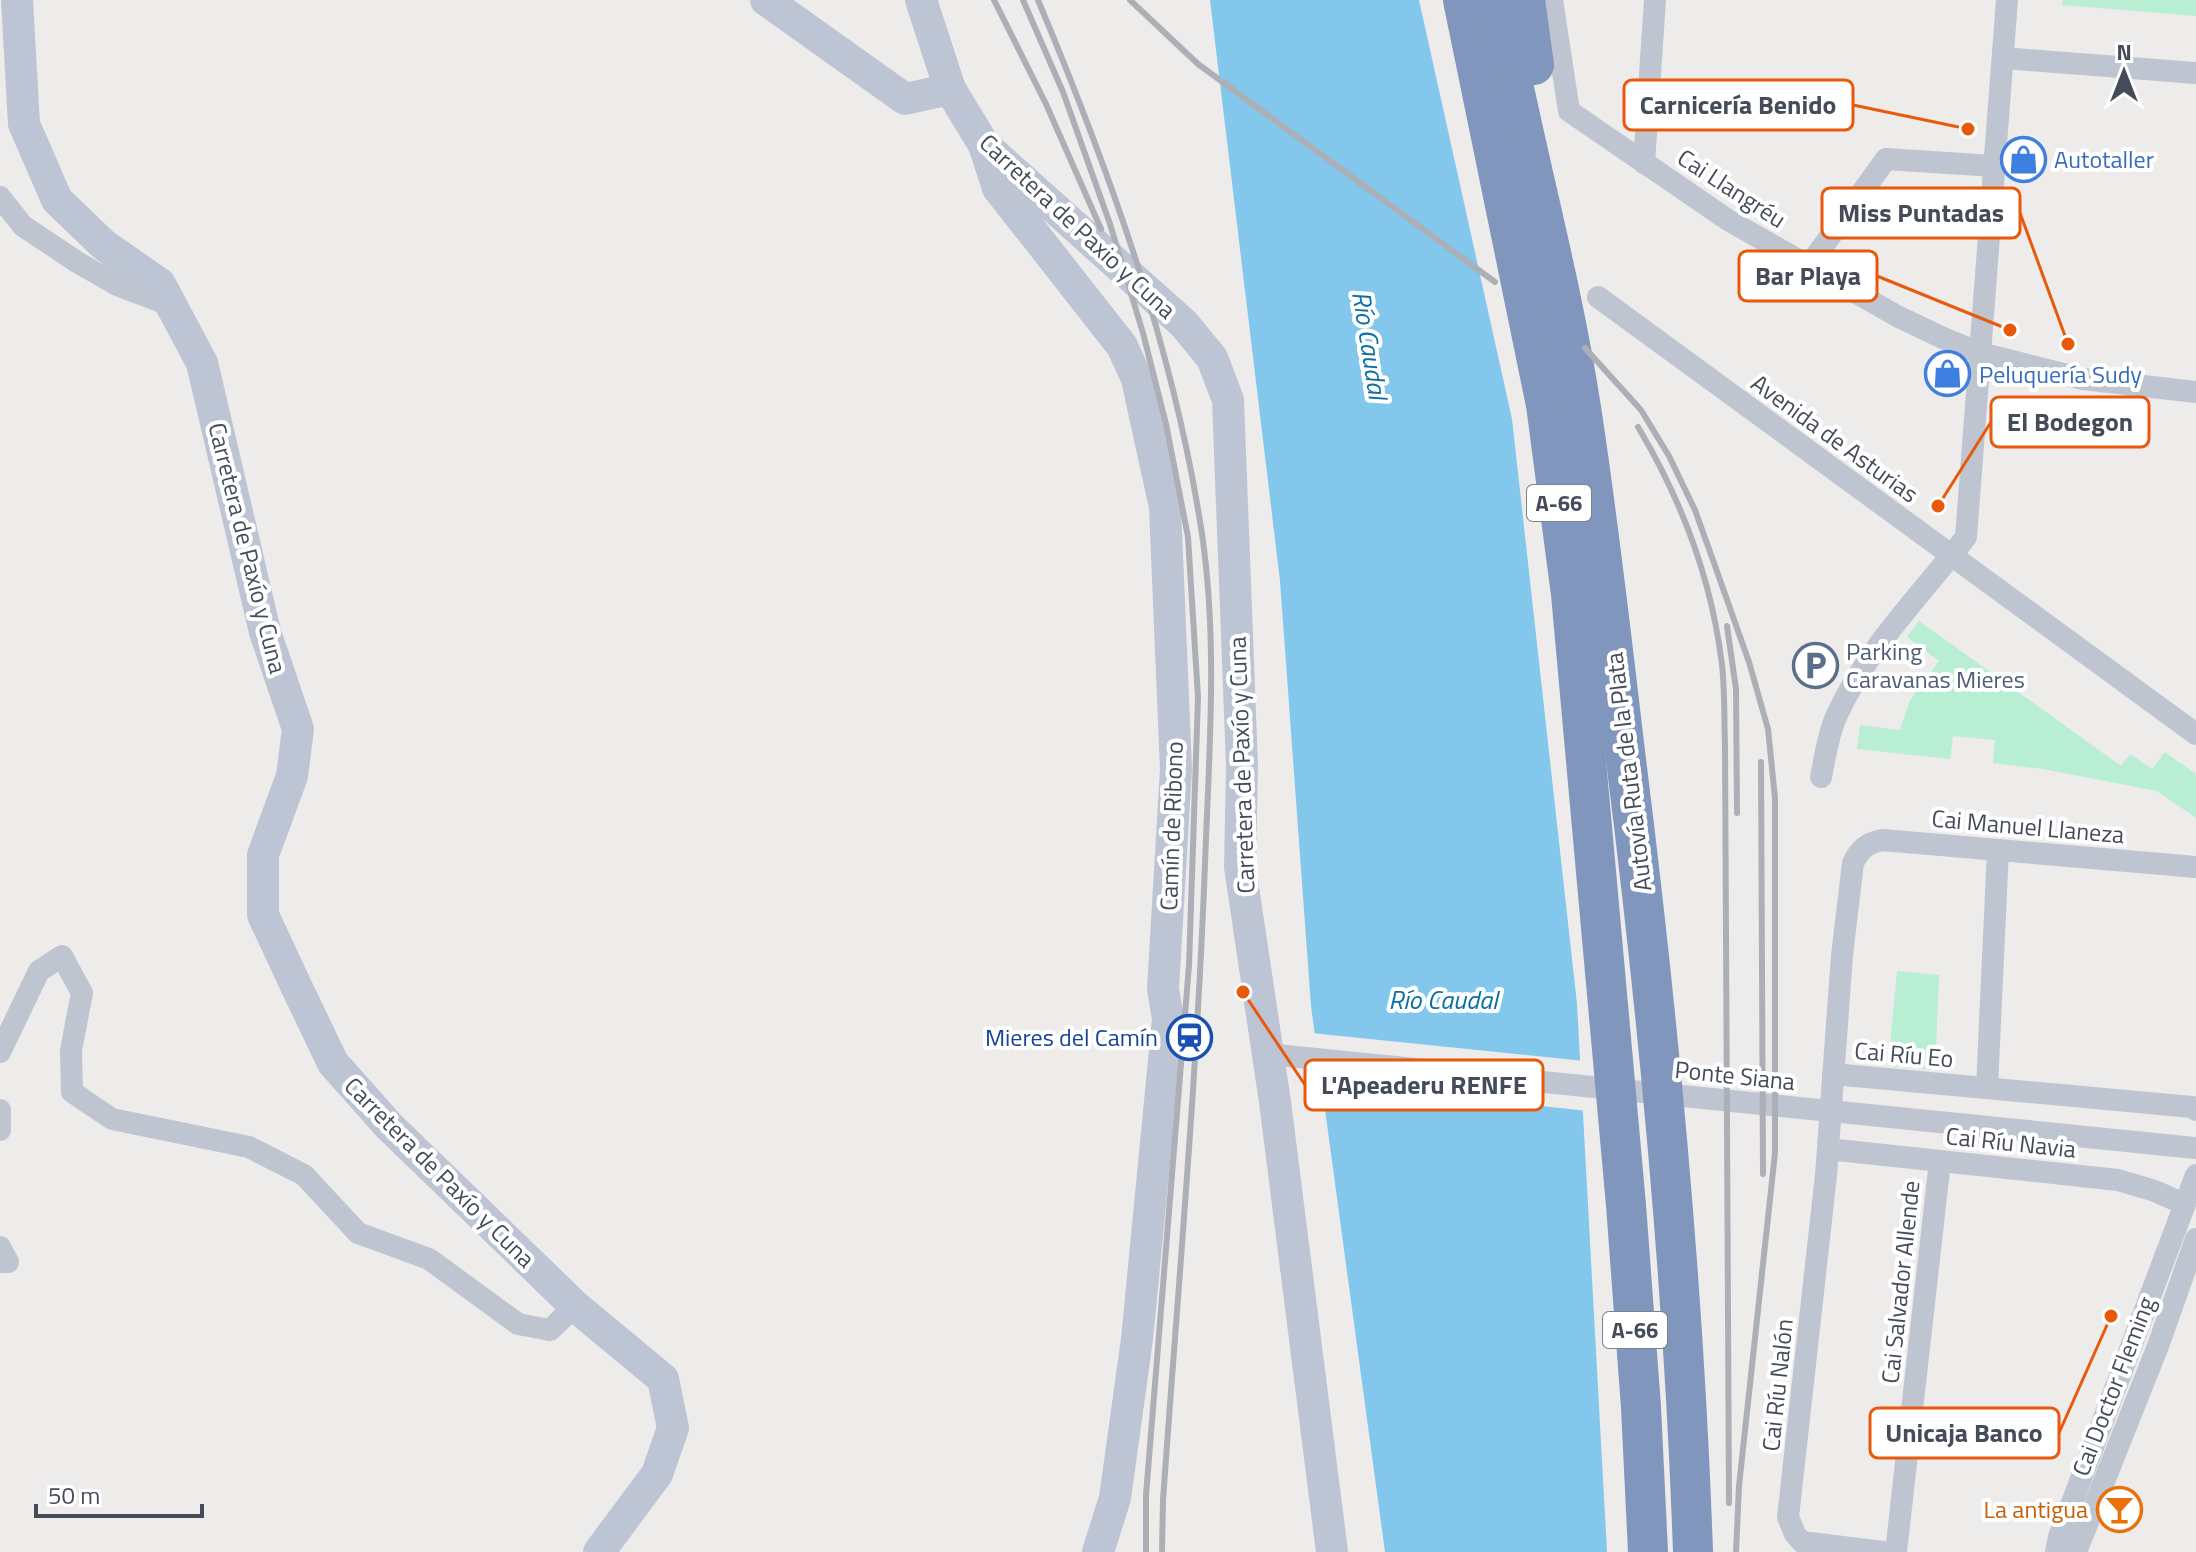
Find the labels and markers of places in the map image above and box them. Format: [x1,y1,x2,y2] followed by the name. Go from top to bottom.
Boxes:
[1624,80,1853,130] callout: Carnicería Benido
[1999,135,2047,183] shop icon: Autotaller
[2054,141,2154,177] place label: Autotaller
[1822,188,2020,238] callout: Miss Puntadas
[1739,251,1877,301] callout: Bar Playa
[1924,350,1972,398] shop icon: Peluquería Sudy
[1979,356,2142,392] place label: Peluquería Sudy
[1991,397,2149,447] callout: El Bodegon
[1846,633,2025,697] place label: Parking Caravanas Mieres
[1791,641,1839,689] parking icon: Parking Caravanas Mieres
[1165,1013,1213,1061] station icon: Mieres del Camín
[985,1019,1158,1055] place label: Mieres del Camín
[1305,1060,1543,1110] callout: L'Apeaderu RENFE
[1870,1408,2059,1458] callout: Unicaja Banco
[2095,1485,2143,1533] bar icon: La antigua
[1984,1491,2088,1527] place label: La antigua

